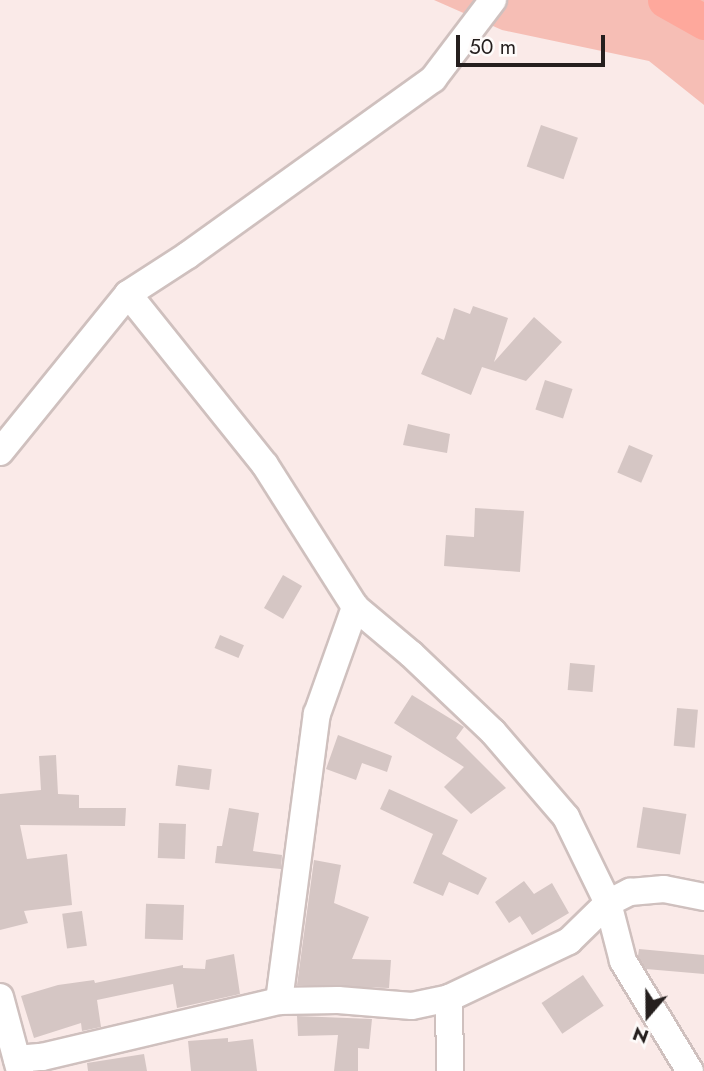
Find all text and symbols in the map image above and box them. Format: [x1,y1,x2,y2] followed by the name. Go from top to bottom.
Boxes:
[459,21,608,65] scale bar
[469,32,516,62] text: 50 m
[613,980,683,1050] north arrow
[629,1020,652,1050] text: N

